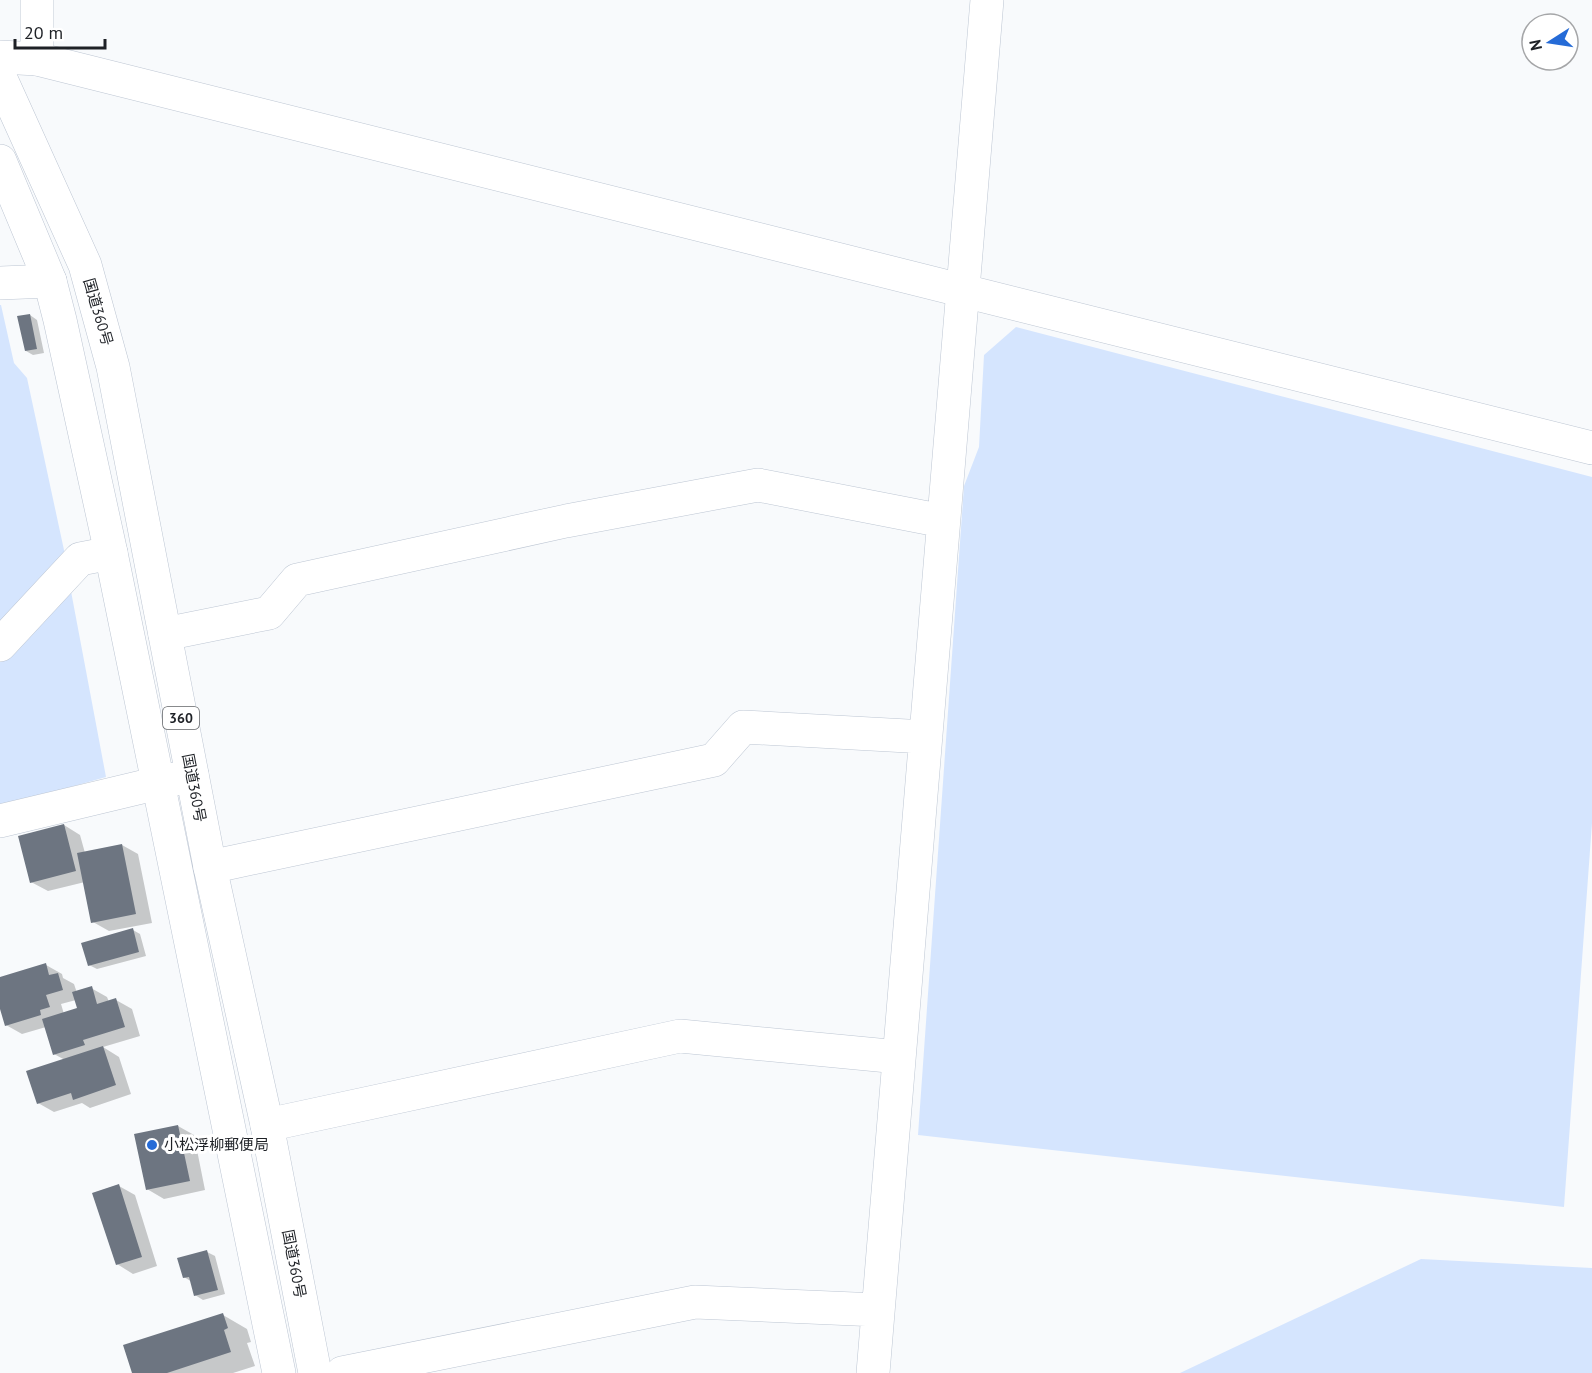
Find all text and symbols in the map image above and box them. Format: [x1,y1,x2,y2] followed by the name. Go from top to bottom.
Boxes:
[15,12,105,50] scale bar
[1520,12,1580,72] north arrow
[24,21,63,44] text: 20 m
[1524,38,1546,52] text: N
[80,276,117,348] street label: 国道360号
[163,707,199,729] road number: 360
[179,752,210,824] street label: 国道360号
[164,1135,269,1154] place label: 小松浮柳郵便局
[145,1138,159,1152] marker: 小松浮柳郵便局
[279,1228,310,1300] street label: 国道360号

